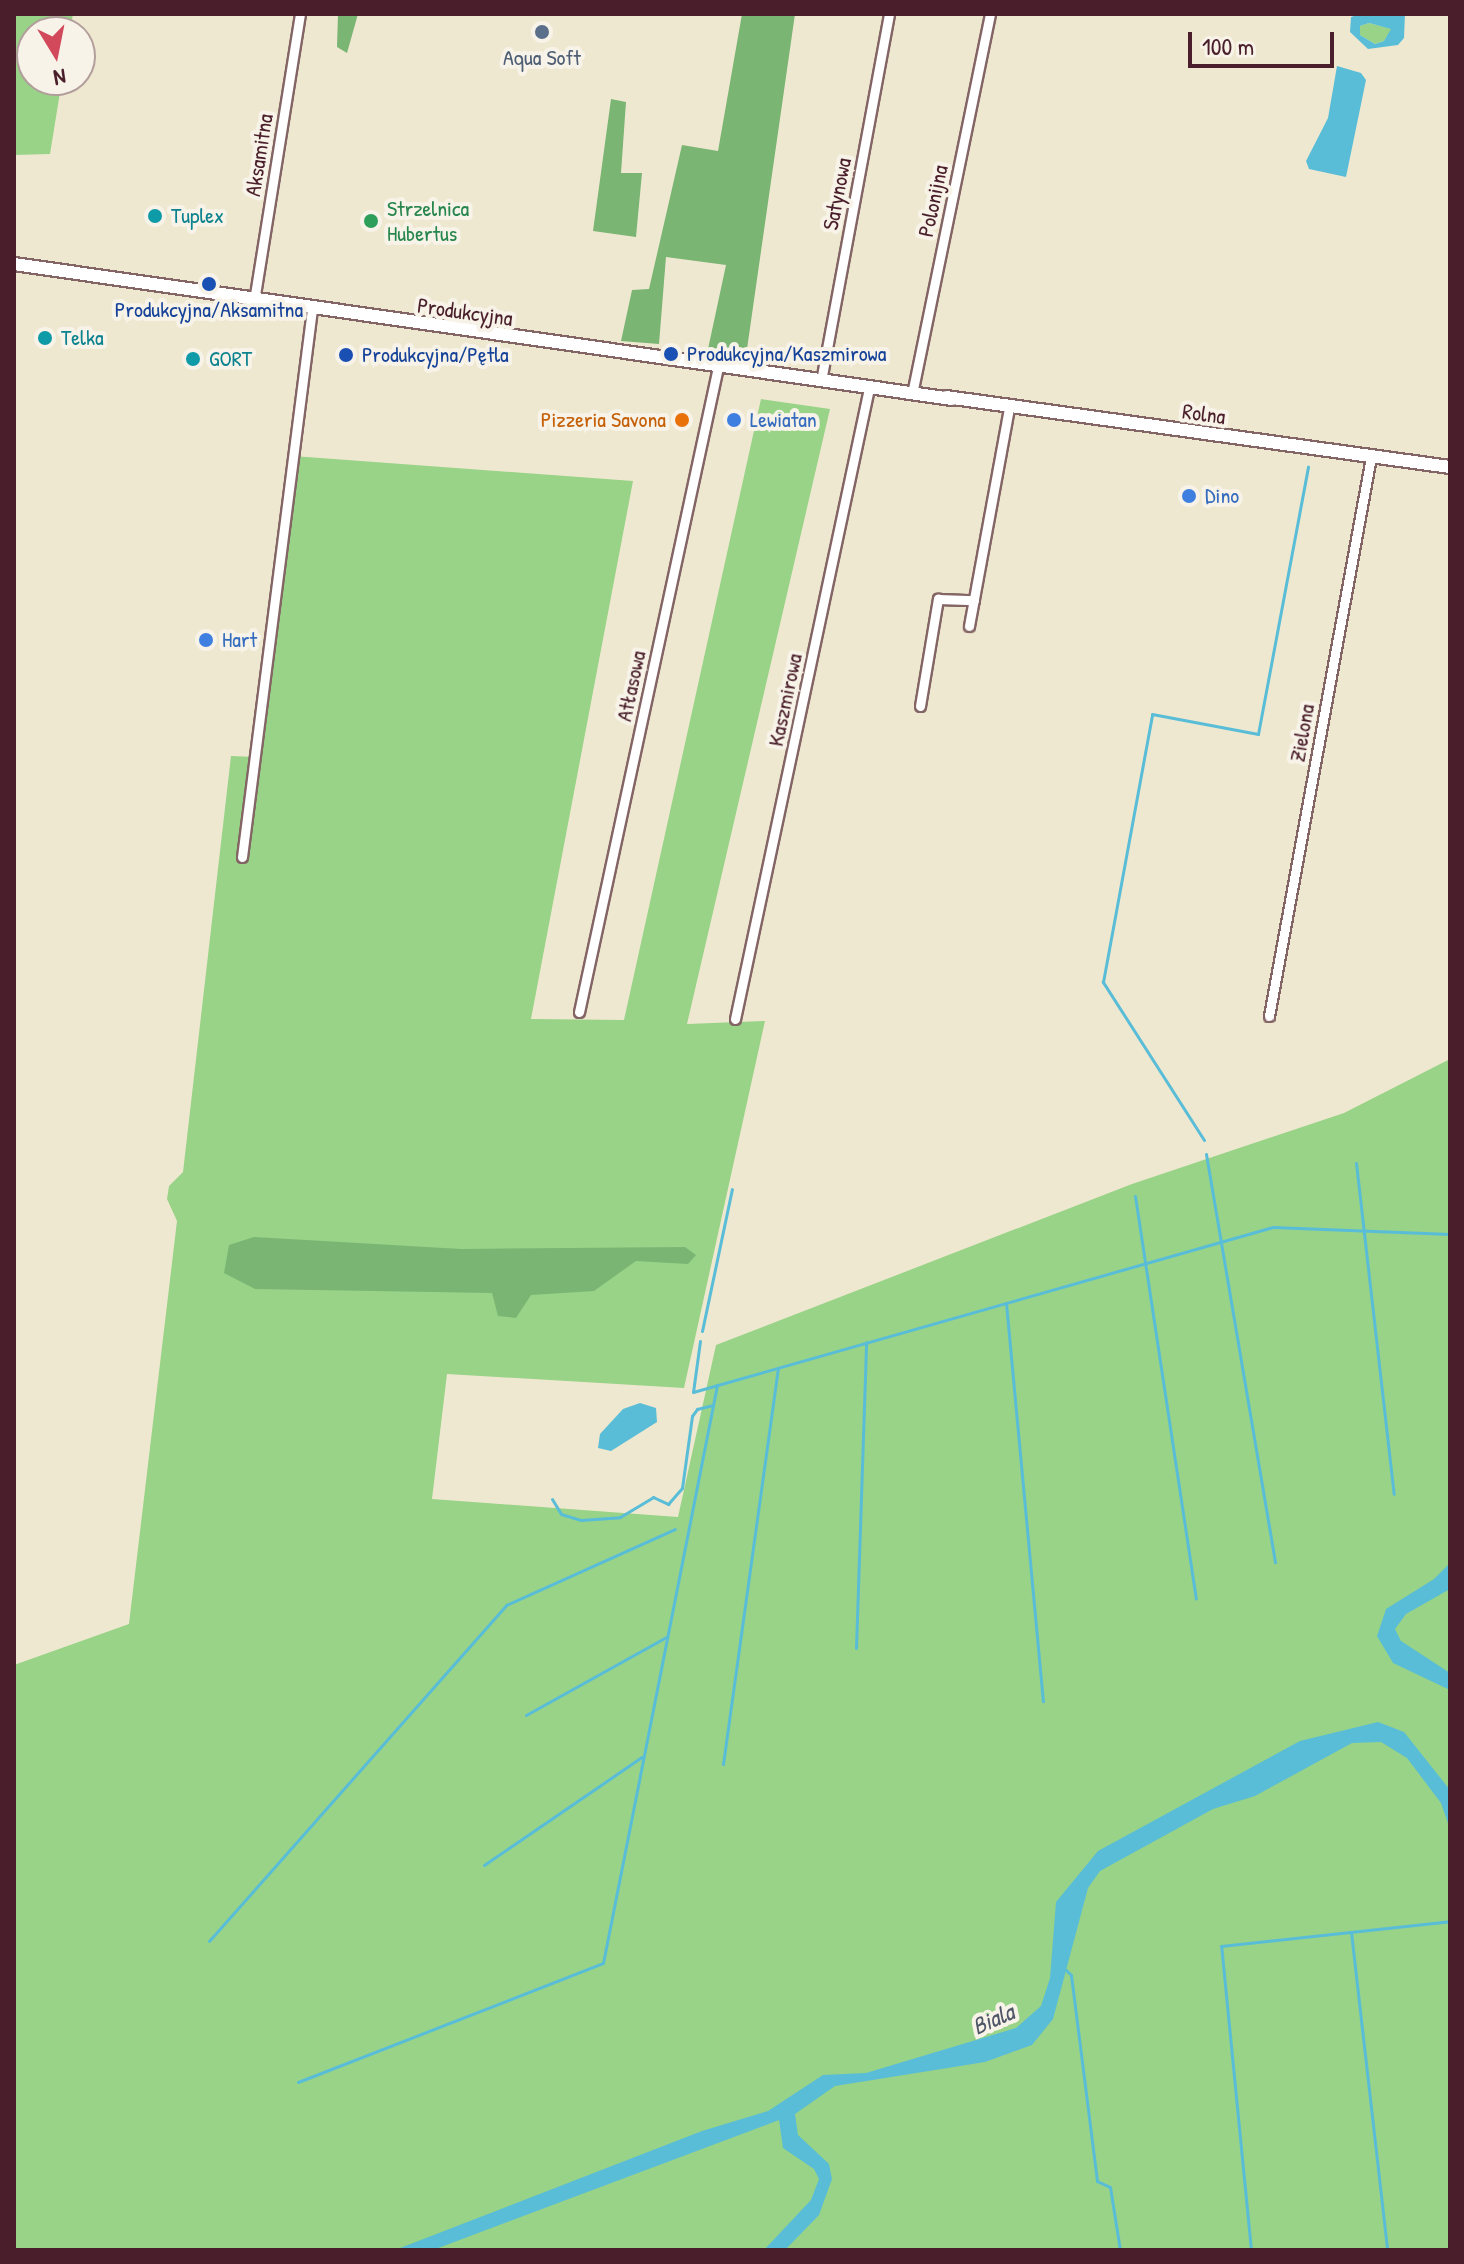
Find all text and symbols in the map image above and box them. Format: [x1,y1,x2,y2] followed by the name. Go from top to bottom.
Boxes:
[16,16,96,96] north arrow
[1192,16,1338,66] scale bar
[533,23,551,41] marker: Aqua Soft
[1202,30,1254,62] text: 100 m
[503,45,581,71] place label: Aqua Soft
[51,62,68,93] text: N
[239,112,279,198] street label: Aksamitna
[817,156,857,232] street label: Satynowa
[913,163,953,239] street label: Polonijna
[387,195,469,246] place label: Strzelnica Hubertus
[171,203,224,229] place label: Tuplex
[146,207,164,225] marker: Tuplex
[362,212,380,230] marker: Strzelnica Hubertus
[200,275,218,293] marker: Produkcyjna/Aksamitna
[416,292,514,332] street label: Produkcyjna
[115,297,303,323] place label: Produkcyjna/Aksamitna
[61,325,104,351] place label: Telka
[36,329,54,347] marker: Telka
[687,341,886,367] place label: Produkcyjna/Kaszmirowa
[362,342,509,368] place label: Produkcyjna/Pętla
[662,345,680,363] marker: Produkcyjna/Kaszmirowa
[209,346,252,372] place label: GORT
[337,346,355,364] marker: Produkcyjna/Pętla
[184,350,202,368] marker: GORT
[1181,398,1227,430] street label: Rolna
[541,407,666,433] place label: Pizzeria Savona
[750,407,817,433] place label: Lewiatan
[673,411,691,429] marker: Pizzeria Savona
[725,411,743,429] marker: Lewiatan
[1205,483,1239,509] place label: Dino
[1180,487,1198,505] marker: Dino
[222,627,257,653] place label: Hart
[197,631,215,649] marker: Hart
[611,648,651,724] street label: Atłasowa
[762,651,808,749] street label: Kaszmirowa
[1284,702,1320,764] street label: Zielona
[968,1997,1018,2041] water label: Biala

